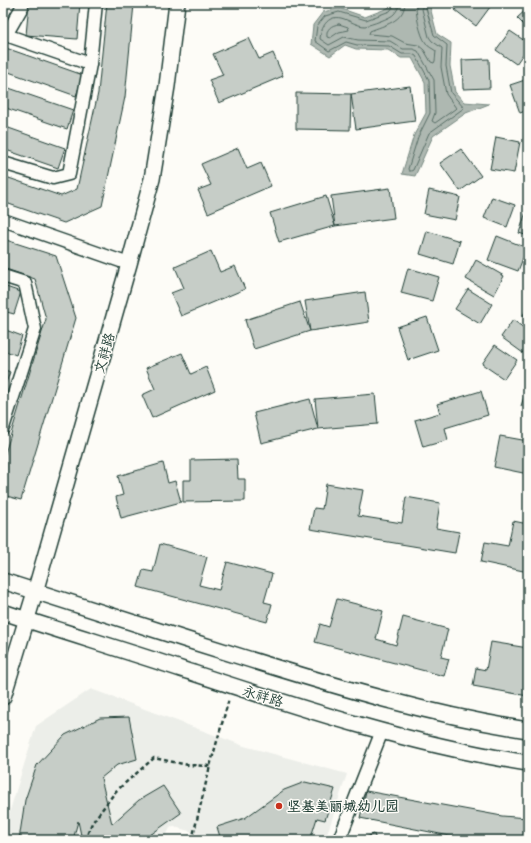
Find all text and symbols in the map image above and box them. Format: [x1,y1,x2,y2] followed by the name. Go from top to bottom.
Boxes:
[89,330,118,376] street label: 文祥路
[240,680,286,711] street label: 永祥路
[287,796,399,815] place label: 坚基美丽城幼儿园
[274,801,284,811] marker: 坚基美丽城幼儿园

